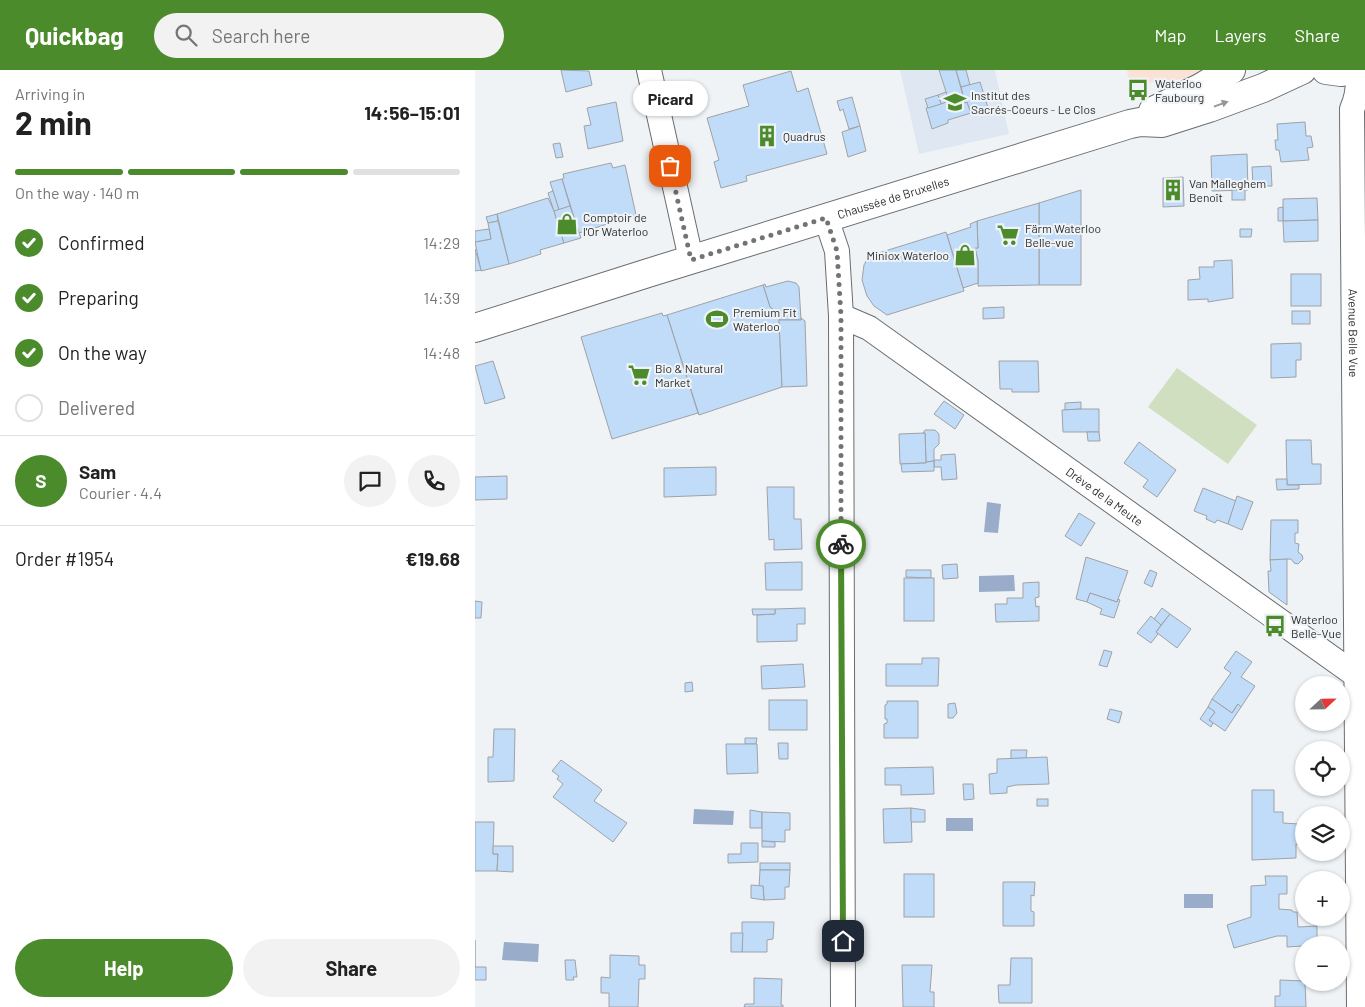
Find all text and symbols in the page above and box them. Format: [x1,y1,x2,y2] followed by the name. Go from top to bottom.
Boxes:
[154,13,504,58] search box
[25,21,124,50] text: Quickbag
[172,21,200,49] icon: search
[212,24,310,47] text: Search here
[1154,24,1186,46] text: Map
[1214,24,1267,46] text: Layers
[1295,24,1340,46] text: Share
[1155,76,1204,104] place label: Waterloo Faubourg
[1125,77,1151,103] bus stop icon: Waterloo Faubourg
[633,81,707,116] callout: Picard
[15,84,85,103] text: Arriving in
[971,88,1096,116] place label: Institut des Sacrés-Coeurs - Le Clos
[648,89,693,108] text: Picard
[942,89,968,115] school or university icon: Institut des Sacrés-Coeurs - Le Clos
[1213,100,1228,107] one-way arrow
[364,101,460,124] text: 14:56–15:01
[15,103,92,141] text: 2 min
[754,123,780,149] building icon: Quadrus
[783,129,826,143] place label: Quadrus
[649,145,691,187] pin
[656,152,684,180] icon: bag
[835,173,951,221] street label: Chaussée de Bruxelles
[1189,176,1266,204] place label: Van Malleghem Benoît
[1160,177,1186,203] building icon: Van Malleghem Benoît
[15,183,139,202] text: On the way · 140 m
[583,210,648,238] place label: Comptoir de l'Or Waterloo
[554,211,580,237] shop icon: Comptoir de l'Or Waterloo
[1025,221,1101,249] place label: Färm Waterloo Belle-vue
[995,222,1021,248] supermarket icon: Färm Waterloo Belle-vue
[15,229,43,257] icon: check
[58,231,145,254] text: Confirmed
[423,233,460,252] text: 14:29
[952,242,978,268] shop icon: Miniox Waterloo
[866,248,949,262] place label: Miniox Waterloo
[15,284,43,312] icon: check
[58,286,139,309] text: Preparing
[424,288,460,307] text: 14:39
[1346,289,1361,378] street label: Avenue Belle Vue
[733,305,797,333] place label: Premium Fit Waterloo
[704,306,730,332] sports icon: Premium Fit Waterloo
[15,339,43,367] icon: check
[58,341,147,364] text: On the way
[423,343,460,362] text: 14:48
[655,361,723,389] place label: Bio & Natural Market
[626,362,652,388] supermarket icon: Bio & Natural Market
[58,396,135,419] text: Delivered
[344,455,396,507] button: chat
[408,455,460,507] button: phone
[79,460,116,483] text: Sam
[1064,464,1146,528] street label: Drève de la Meute
[35,469,47,492] text: S
[79,483,162,502] text: Courier · 4.4
[816,519,866,569] courier
[827,530,855,558] icon: bike
[15,547,114,570] text: Order #1954
[406,547,460,570] text: €19.68
[1291,612,1341,640] place label: Waterloo Belle-Vue
[1262,613,1288,639] bus stop icon: Waterloo Belle-Vue
[1295,676,1350,731] north arrow
[1295,676,1350,991] map controls
[1295,741,1350,796] button: locate
[1295,806,1350,861] button: layers
[1295,871,1350,926] button: +
[822,920,864,962] pin
[829,927,857,955] icon: home
[1295,936,1350,991] button: −
[15,939,233,997] button: Help
[243,939,460,997] button: Share

